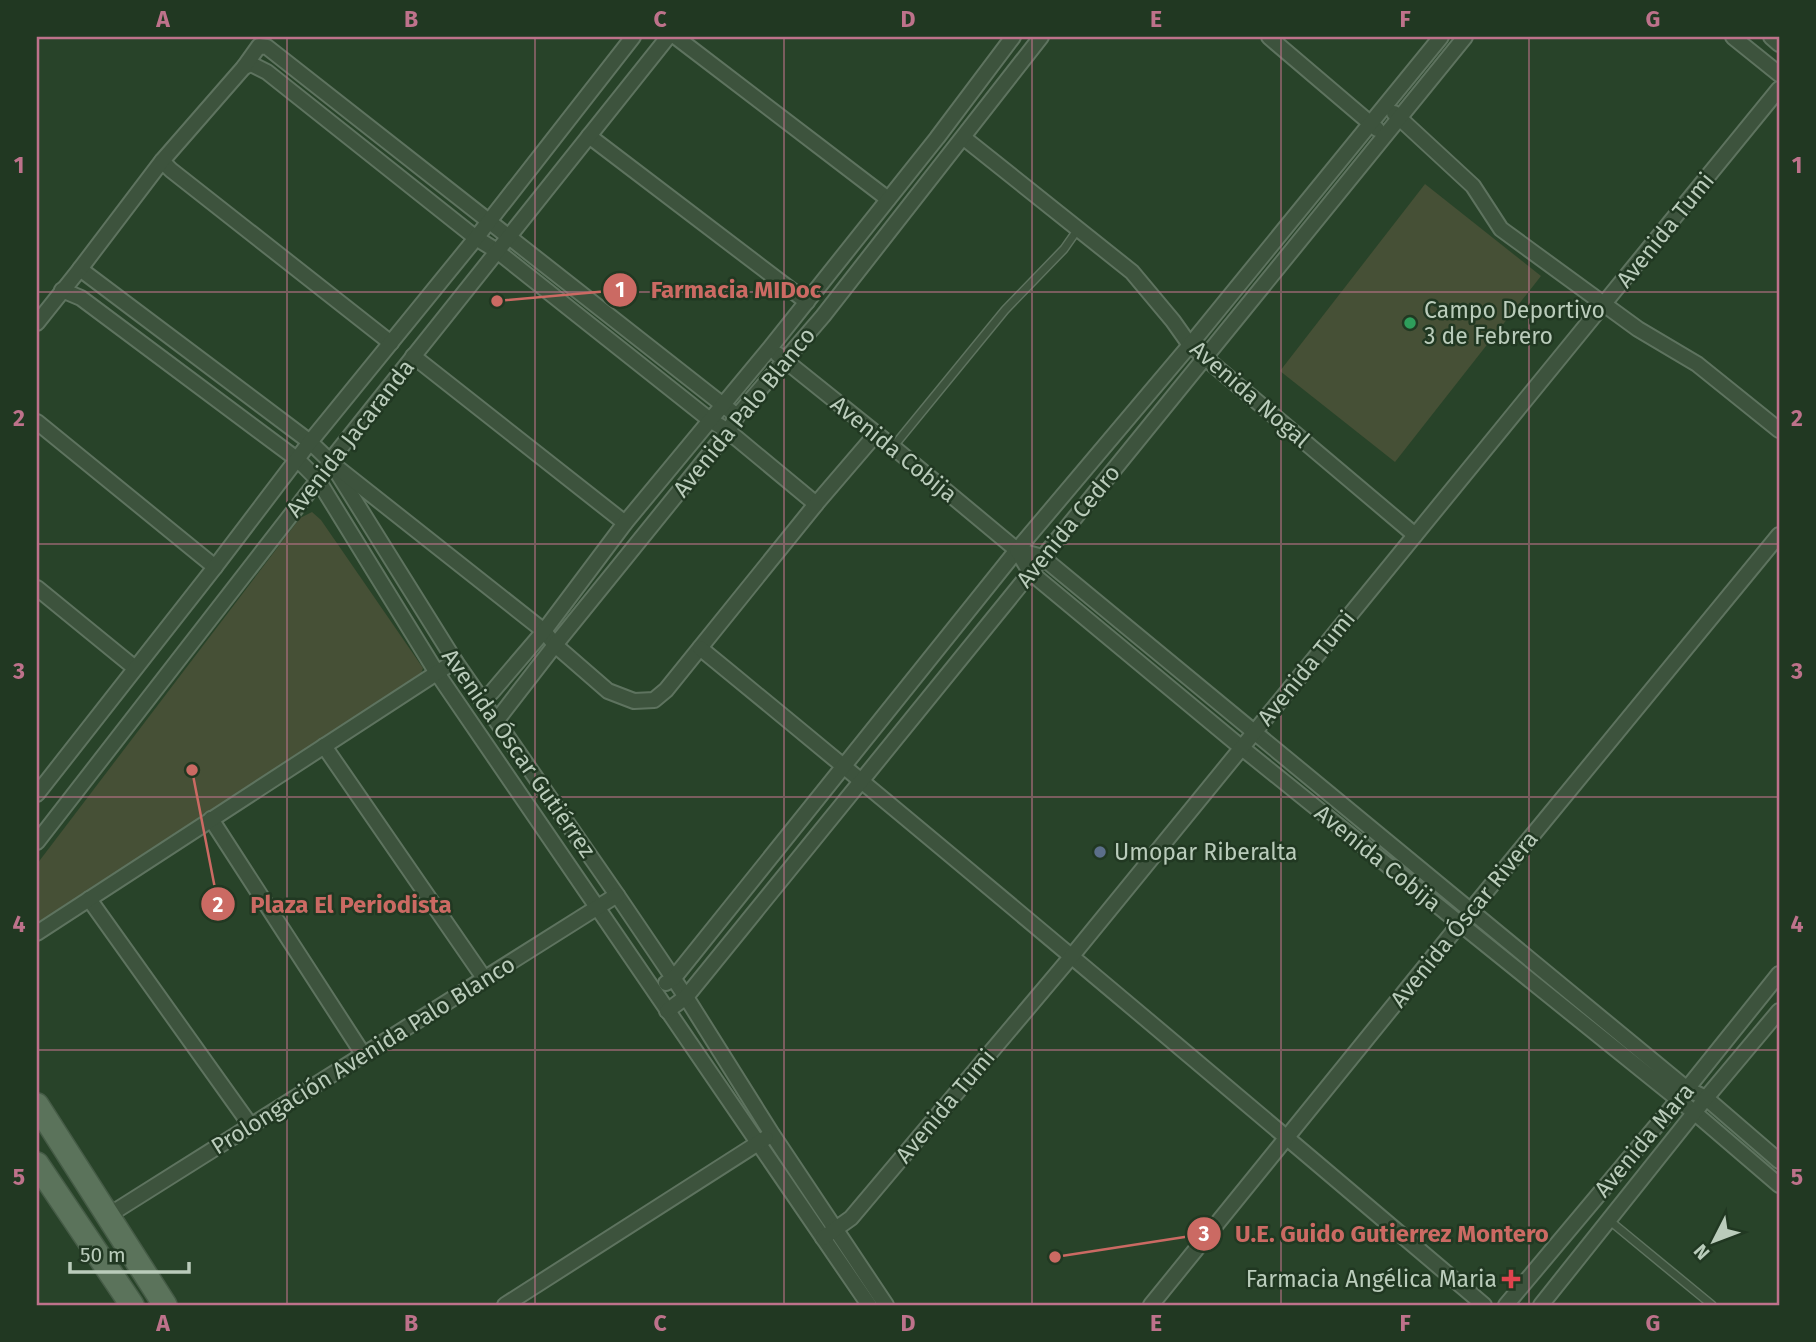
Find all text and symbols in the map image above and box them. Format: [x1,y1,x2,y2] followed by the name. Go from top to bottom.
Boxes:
[155,5,170,33] text: A
[404,5,418,33] text: B
[653,5,667,33] text: C
[901,5,916,33] text: D
[1150,5,1162,33] text: E
[1399,5,1411,33] text: F
[1646,5,1660,33] text: G
[14,151,24,179] text: 1
[1792,151,1802,179] text: 1
[1610,167,1720,293] street label: Avenida Tumi
[602,267,836,312] callout: Farmacia MIDoc
[651,276,822,304] text: Farmacia MIDoc
[615,277,625,303] text: 1
[1424,296,1605,350] place label: Campo Deportivo 3 de Febrero
[1402,315,1418,331] marker: Campo Deportivo 3 de Febrero
[667,321,821,503] street label: Avenida Palo Blanco
[1185,335,1316,454] street label: Avenida Nogal
[280,354,420,522] street label: Avenida Jacaranda
[825,390,963,508] street label: Avenida Cobija
[13,404,25,432] text: 2
[1791,404,1803,432] text: 2
[1010,459,1126,593] street label: Avenida Cedro
[1251,605,1361,731] street label: Avenida Tumi
[436,642,603,863] street label: Avenida Óscar Gutiérrez
[12,657,25,685] text: 3
[1790,657,1803,685] text: 3
[1309,799,1447,917] street label: Avenida Cobija
[1383,824,1544,1013] street label: Avenida Óscar Rivera
[1114,838,1298,866] place label: Umopar Riberalta
[1092,844,1108,860] marker: Umopar Riberalta
[201,882,465,927] callout: Plaza El Periodista
[250,891,452,919] text: Plaza El Periodista
[213,892,224,918] text: 2
[13,910,26,938] text: 4
[1791,910,1804,938] text: 4
[206,950,520,1160] street label: Prolongación Avenida Palo Blanco
[889,1043,1001,1169] street label: Avenida Tumi
[1588,1077,1700,1203] street label: Avenida Mara
[13,1163,25,1191] text: 5
[1791,1163,1803,1191] text: 5
[1680,1206,1750,1276] north arrow
[1186,1211,1563,1256] callout: U.E. Guido Gutierrez Montero
[1235,1220,1549,1248] text: U.E. Guido Gutierrez Montero
[1198,1221,1210,1247] text: 3
[70,1230,189,1274] scale bar
[1689,1240,1715,1264] text: N
[80,1242,126,1268] text: 50 m
[1246,1265,1497,1293] place label: Farmacia Angélica Maria
[1503,1271,1519,1287] marker: Farmacia Angélica Maria
[155,1309,170,1337] text: A
[404,1309,418,1337] text: B
[653,1309,667,1337] text: C
[901,1309,916,1337] text: D
[1150,1309,1162,1337] text: E
[1399,1309,1411,1337] text: F
[1646,1309,1660,1337] text: G

